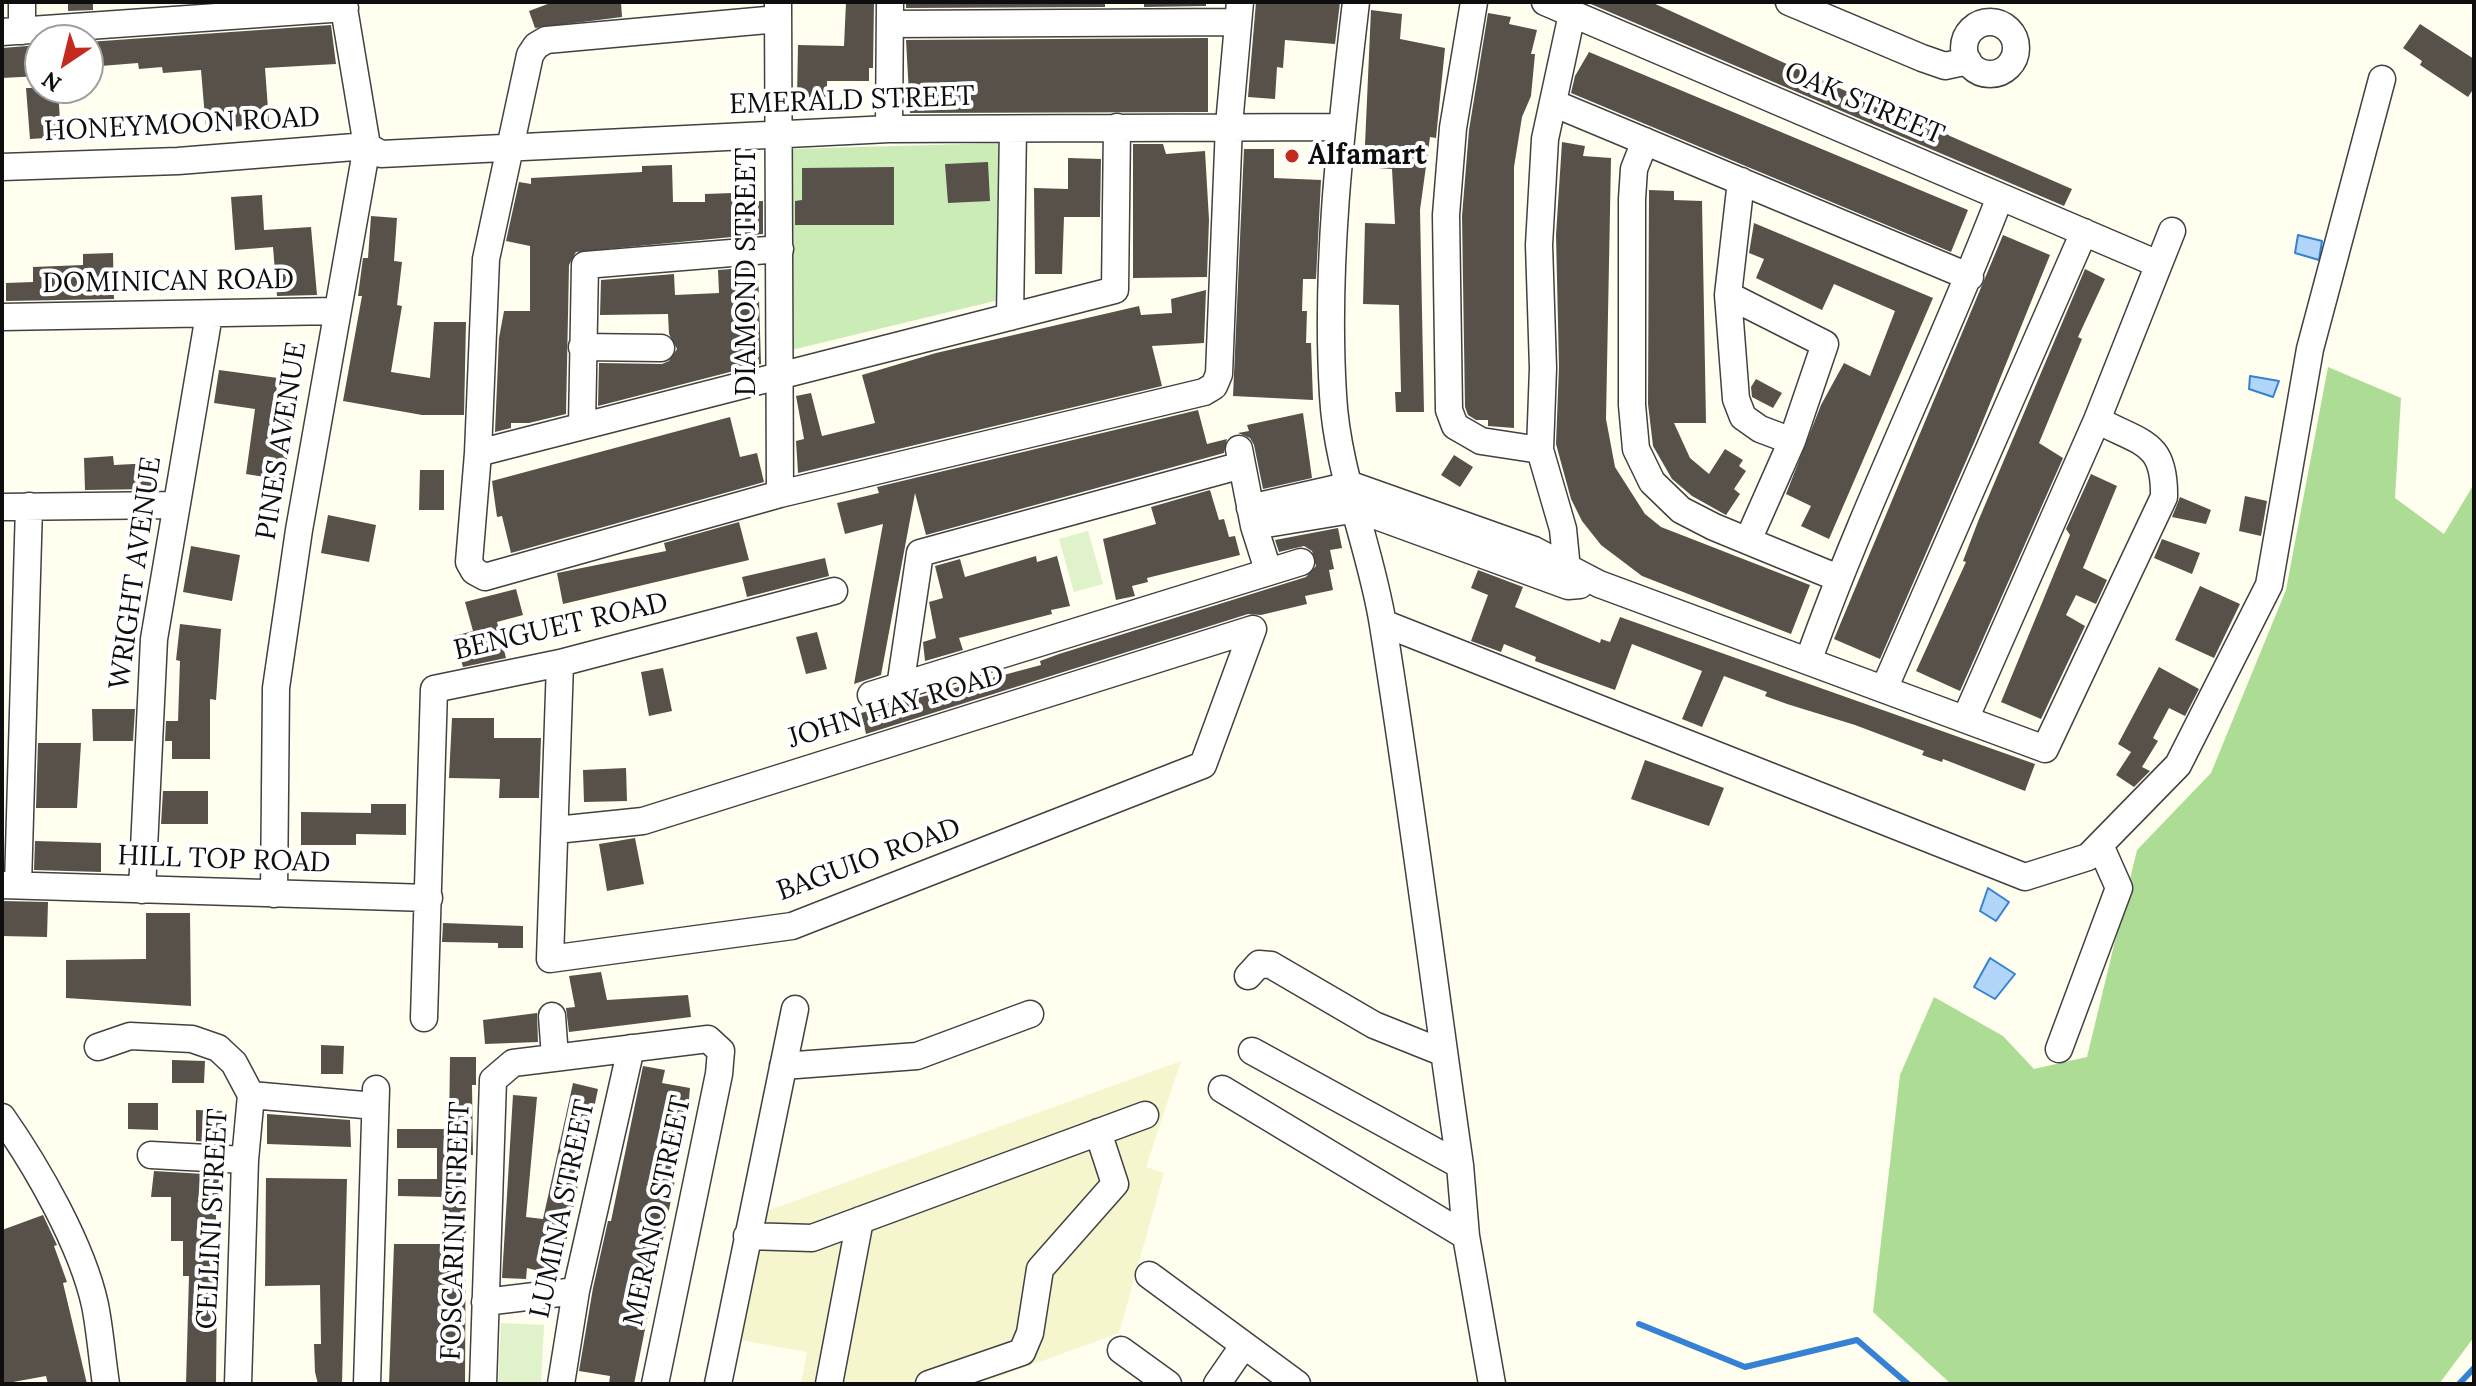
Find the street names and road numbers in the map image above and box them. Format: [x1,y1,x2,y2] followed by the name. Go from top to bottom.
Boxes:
[1779,55,1949,153] street label: OAK STREET
[729,80,975,122] street label: EMERALD STREET
[43,101,321,149] street label: HONEYMOON ROAD
[730,148,764,396] street label: DIAMOND STREET
[42,263,294,301] street label: DOMINICAN ROAD
[250,340,314,542] street label: PINES AVENUE
[103,454,169,692] street label: WRIGHT AVENUE
[451,586,671,668] street label: BENGUET ROAD
[784,658,1008,756] street label: JOHN HAY ROAD
[773,811,965,909] street label: BAGUIO ROAD
[117,839,331,881] street label: HILL TOP ROAD
[617,1093,699,1329] street label: MERANO STREET
[523,1097,603,1321] street label: LUMINA STREET
[435,1101,477,1361] street label: FOSCARINI STREET
[190,1108,236,1330] street label: CELLINI STREET

